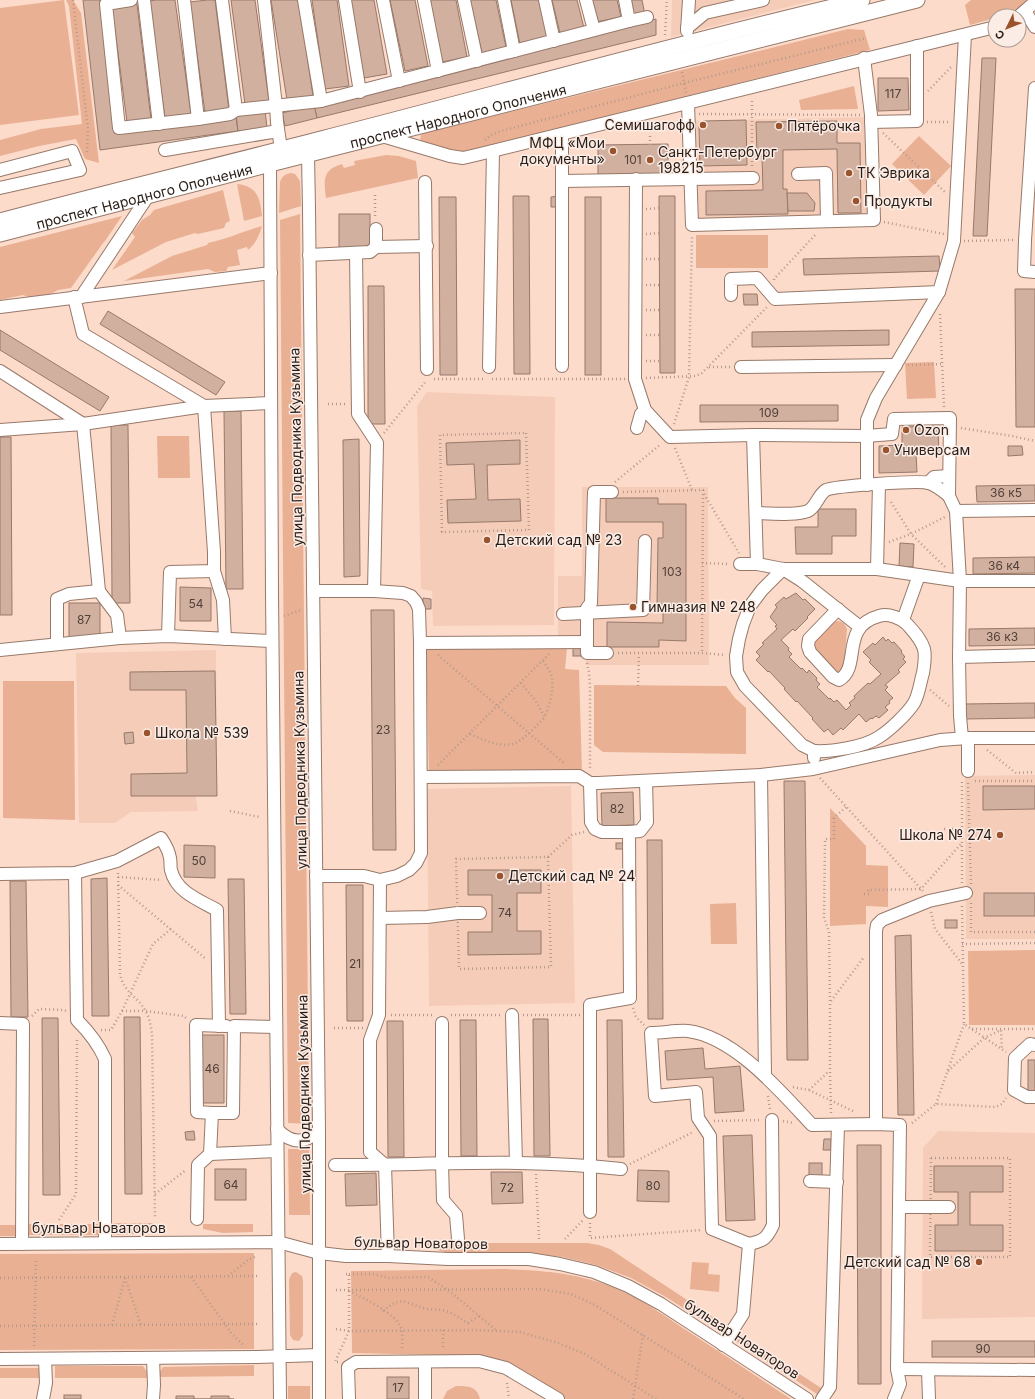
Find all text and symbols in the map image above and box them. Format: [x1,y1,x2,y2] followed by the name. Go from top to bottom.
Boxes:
[987,8,1027,48] north arrow
[992,27,1008,43] text: С
[348,80,568,151] street label: проспект Народного Ополчения
[885,86,901,101] house number: 117
[605,116,695,133] place label: Семишагофф
[787,117,860,134] place label: Пятёрочка
[698,120,708,130] marker: Семишагофф
[774,121,784,131] marker: Пятёрочка
[520,134,605,167] place label: МФЦ «Мои документы»
[658,143,777,176] place label: Санкт-Петербург 198215
[608,146,618,156] marker: МФЦ «Мои документы»
[624,152,642,167] house number: 101
[645,155,655,165] marker: Санкт-Петербург 198215
[34,160,254,232] street label: проспект Народного Ополчения
[857,164,930,181] place label: ТК Эврика
[844,168,854,178] marker: ТК Эврика
[864,192,933,209] place label: Продукты
[851,196,861,206] marker: Продукты
[285,348,306,547] street label: улица Подводника Кузьмина
[759,405,779,420] house number: 109
[914,421,949,438] place label: Ozon
[901,425,911,435] marker: Ozon
[894,441,970,458] place label: Универсам
[881,445,891,455] marker: Универсам
[990,485,1022,500] house number: 36 к5
[495,531,622,548] place label: Детский сад № 23
[482,535,492,545] marker: Детский сад № 23
[988,558,1020,573] house number: 36 к4
[662,564,682,579] house number: 103
[188,596,204,611] house number: 54
[641,598,756,615] place label: Гимназия № 248
[628,602,638,612] marker: Гимназия № 248
[77,612,91,627] house number: 87
[986,629,1018,644] house number: 36 к3
[289,671,310,870] street label: улица Подводника Кузьмина
[376,722,390,737] house number: 23
[155,724,249,741] place label: Школа № 539
[142,728,152,738] marker: Школа № 539
[610,801,624,816] house number: 82
[899,826,992,843] place label: Школа № 274
[995,830,1005,840] marker: Школа № 274
[192,853,206,868] house number: 50
[508,867,635,884] place label: Детский сад № 24
[495,871,505,881] marker: Детский сад № 24
[498,905,512,920] house number: 74
[349,956,361,971] house number: 21
[293,995,314,1194] street label: улица Подводника Кузьмина
[204,1061,220,1076] house number: 46
[223,1177,239,1192] house number: 64
[646,1178,661,1193] house number: 80
[500,1180,514,1195] house number: 72
[32,1219,166,1236] street label: бульвар Новаторов
[354,1233,488,1252] street label: бульвар Новаторов
[844,1253,971,1270] place label: Детский сад № 68
[974,1257,984,1267] marker: Детский сад № 68
[682,1295,803,1382] street label: бульвар Новаторов
[975,1341,991,1356] house number: 90
[392,1380,404,1395] house number: 17

